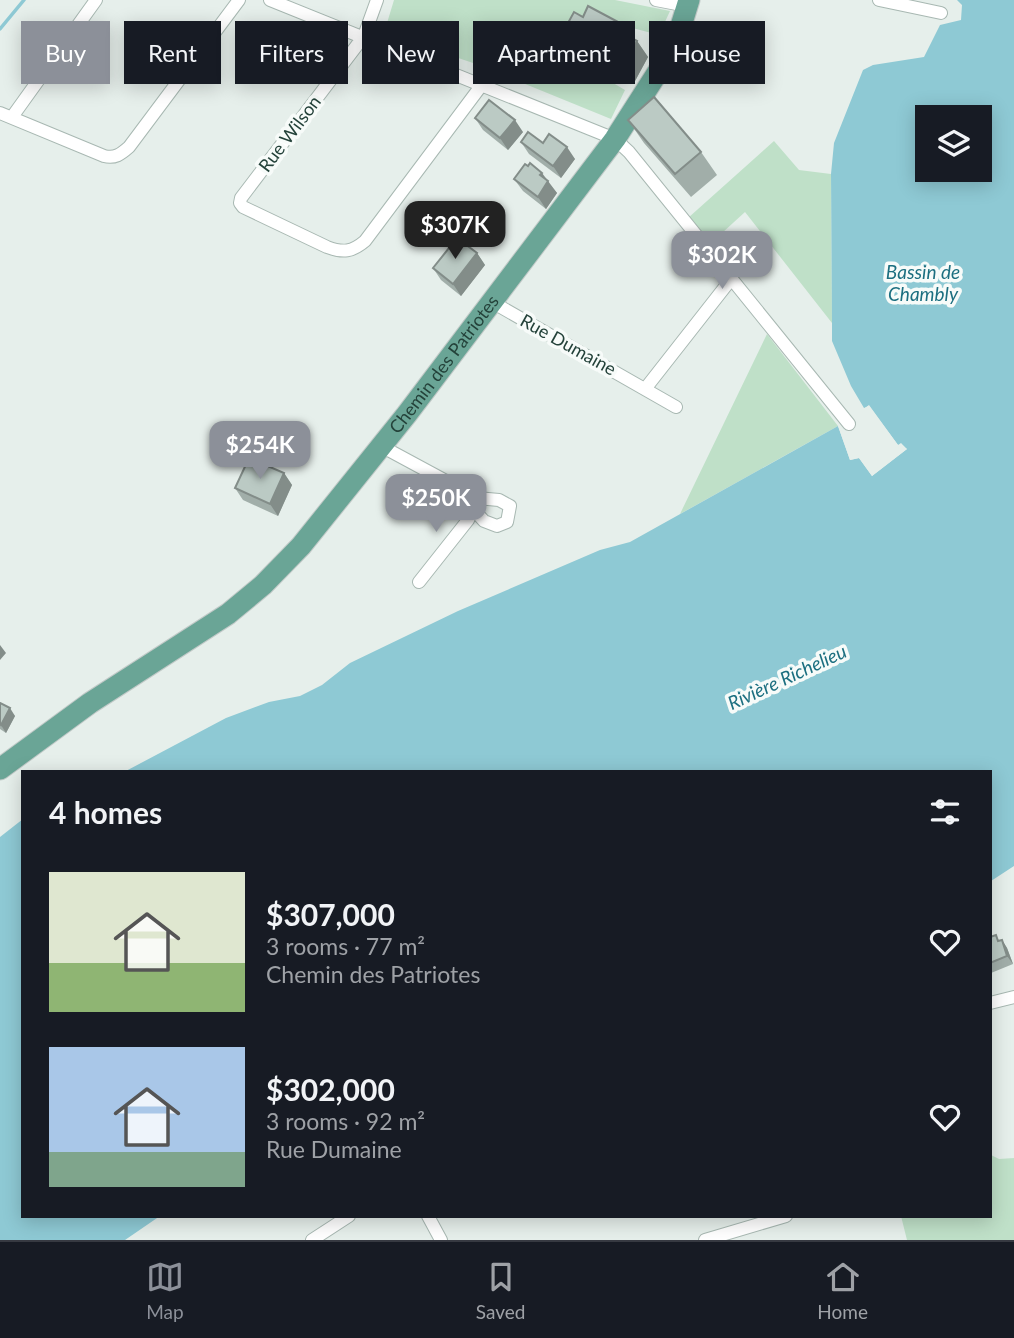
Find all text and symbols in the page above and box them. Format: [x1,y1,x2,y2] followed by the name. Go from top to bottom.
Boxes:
[21,21,110,84] chip: Buy
[124,21,221,84] chip: Rent
[235,21,348,84] chip: Filters
[362,21,459,84] chip: New
[473,21,635,84] chip: Apartment
[649,21,765,84] chip: House
[253,91,325,176] street label: Rue Wilson
[915,105,992,182] map controls
[915,105,992,182] button: layers
[406,202,504,261] pin: $307K
[420,210,490,238] text: $307K
[673,232,771,291] pin: $302K
[687,240,757,268] text: $302K
[886,260,960,305] water label: Bassin de Chambly
[384,290,503,437] street label: Chemin des Patriotes
[517,309,620,380] street label: Rue Dumaine
[211,421,309,481] pin: $254K
[225,430,295,458] text: $254K
[387,475,485,534] pin: $250K
[401,483,471,511] text: $250K
[724,639,850,714] water label: Rivière Richelieu
[926,793,964,831] icon: filters
[49,794,162,830] text: 4 homes
[266,896,395,932] text: $307,000
[105,900,189,984] icon: home
[926,923,964,961] icon: heart
[266,932,425,960] text: 3 rooms · 77 m²
[266,960,480,988] text: Chemin des Patriotes
[266,1071,395,1107] text: $302,000
[105,1075,189,1159] icon: home
[926,1098,964,1136] icon: heart
[266,1107,425,1135] text: 3 rooms · 92 m²
[266,1135,402,1163] text: Rue Dumaine
[146,1258,184,1323] tab: Map
[476,1258,525,1323] tab: Saved
[817,1258,868,1323] tab: Home

